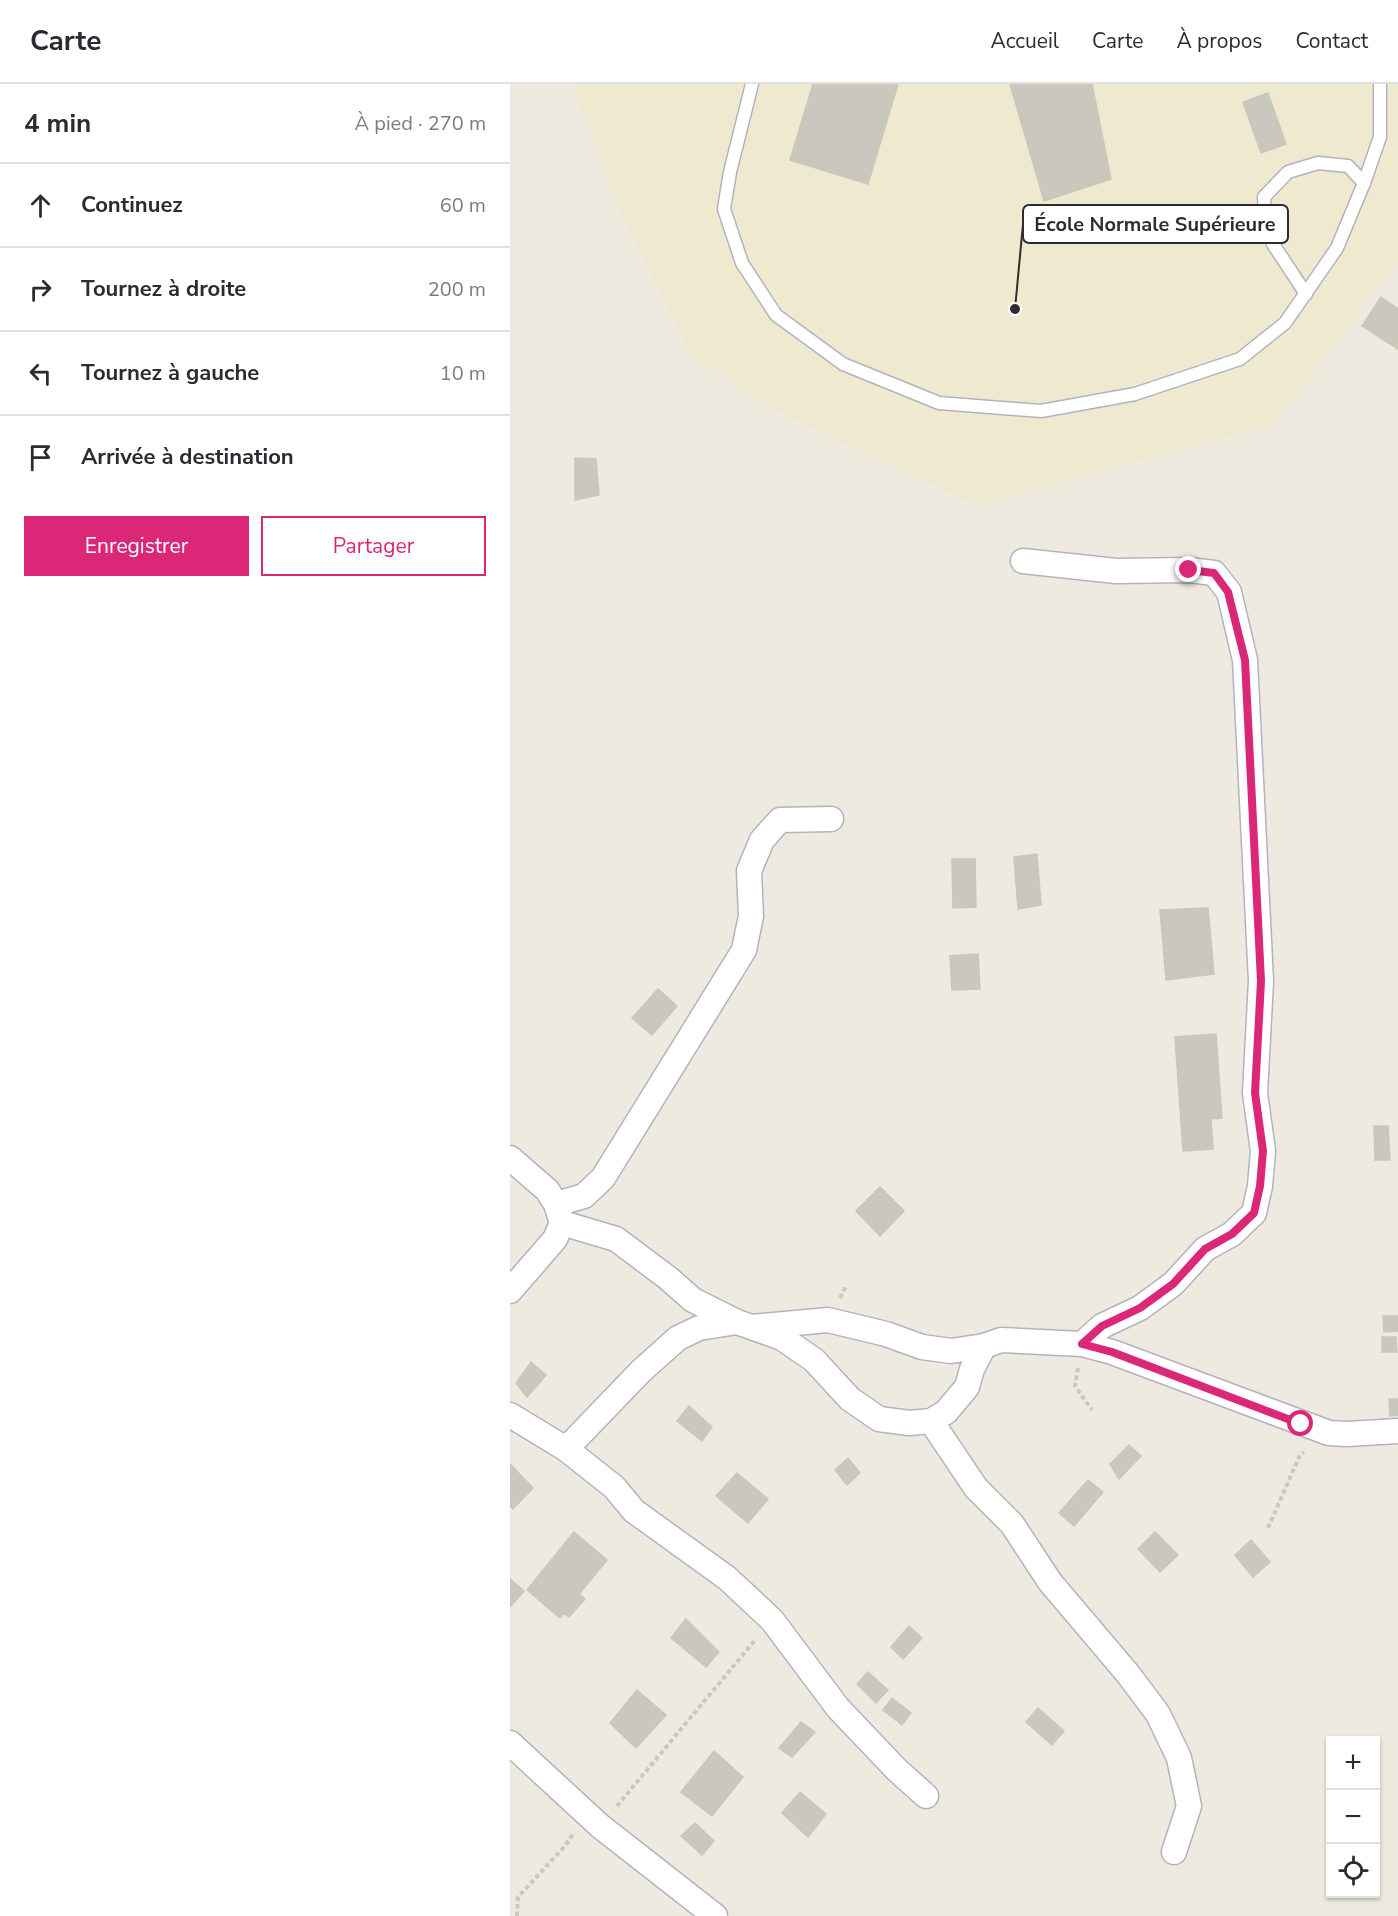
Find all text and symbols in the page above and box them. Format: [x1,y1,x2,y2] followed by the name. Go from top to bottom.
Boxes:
[30,22,101,60] text: Carte
[990,27,1059,55] text: Accueil
[1092,27,1143,55] text: Carte
[1176,27,1262,55] text: À propos
[1295,27,1368,55] text: Contact
[24,106,91,141] text: 4 min
[355,110,486,137] text: À pied · 270 m
[24,189,57,222] icon: ahead
[81,190,183,220] text: Continuez
[440,192,486,219] text: 60 m
[1023,205,1288,243] callout: École Normale Supérieure
[1034,211,1276,238] text: École Normale Supérieure
[24,273,57,306] icon: right
[81,274,246,304] text: Tournez à droite
[428,276,486,303] text: 200 m
[24,357,57,390] icon: left
[81,358,259,388] text: Tournez à gauche
[440,360,486,387] text: 10 m
[24,441,57,474] icon: arrive
[81,442,294,472] text: Arrivée à destination
[24,516,249,576] button: Enregistrer
[261,516,486,576] button: Partager
[1175,556,1201,582] route end
[1287,1410,1313,1436] route start
[1326,1736,1380,1898] map controls
[1326,1736,1380,1790] button: +
[1326,1790,1380,1844] button: −
[1326,1844,1380,1898] button: locate

